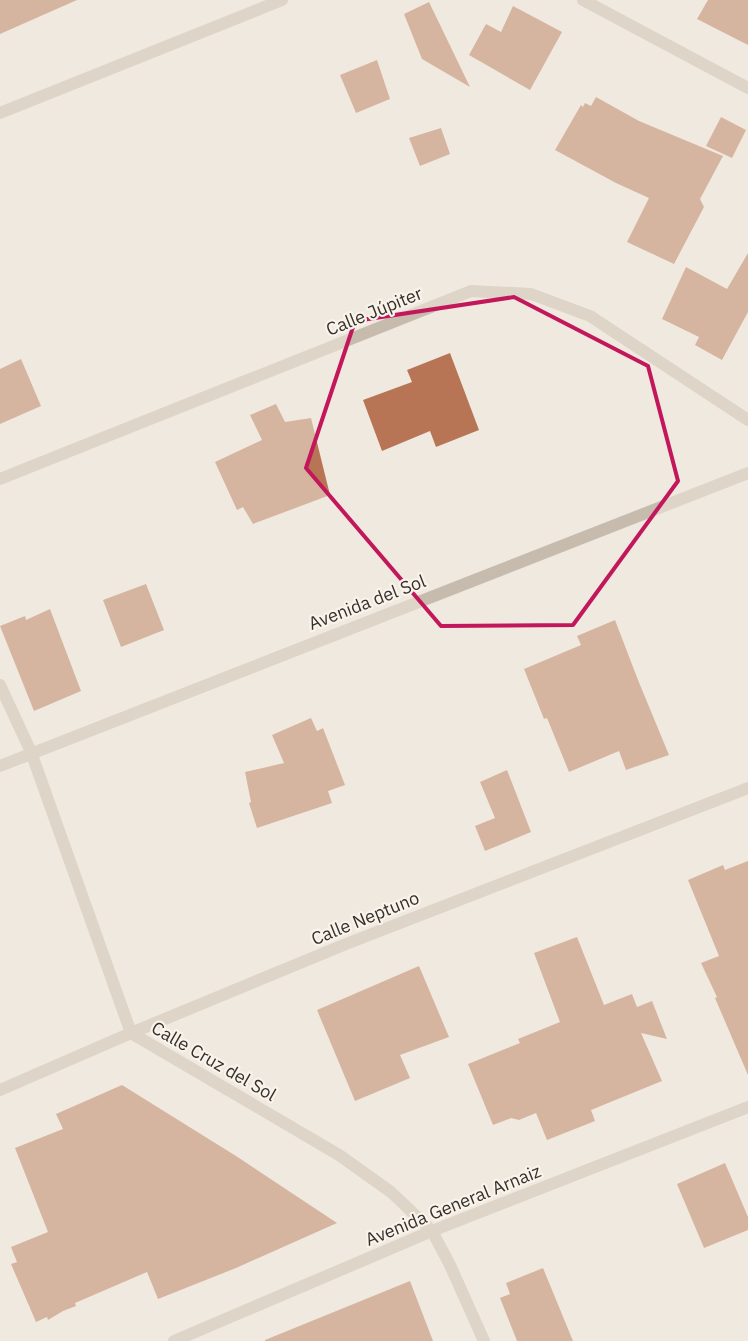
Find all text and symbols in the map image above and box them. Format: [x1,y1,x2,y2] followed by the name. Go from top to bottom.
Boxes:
[323,281,426,341] street label: Calle Júpiter
[305,569,429,635] street label: Avenida del Sol
[308,886,422,950] street label: Calle Neptuno
[148,1016,281,1106] street label: Calle Cruz del Sol
[362,1159,544,1251] street label: Avenida General Arnaiz

